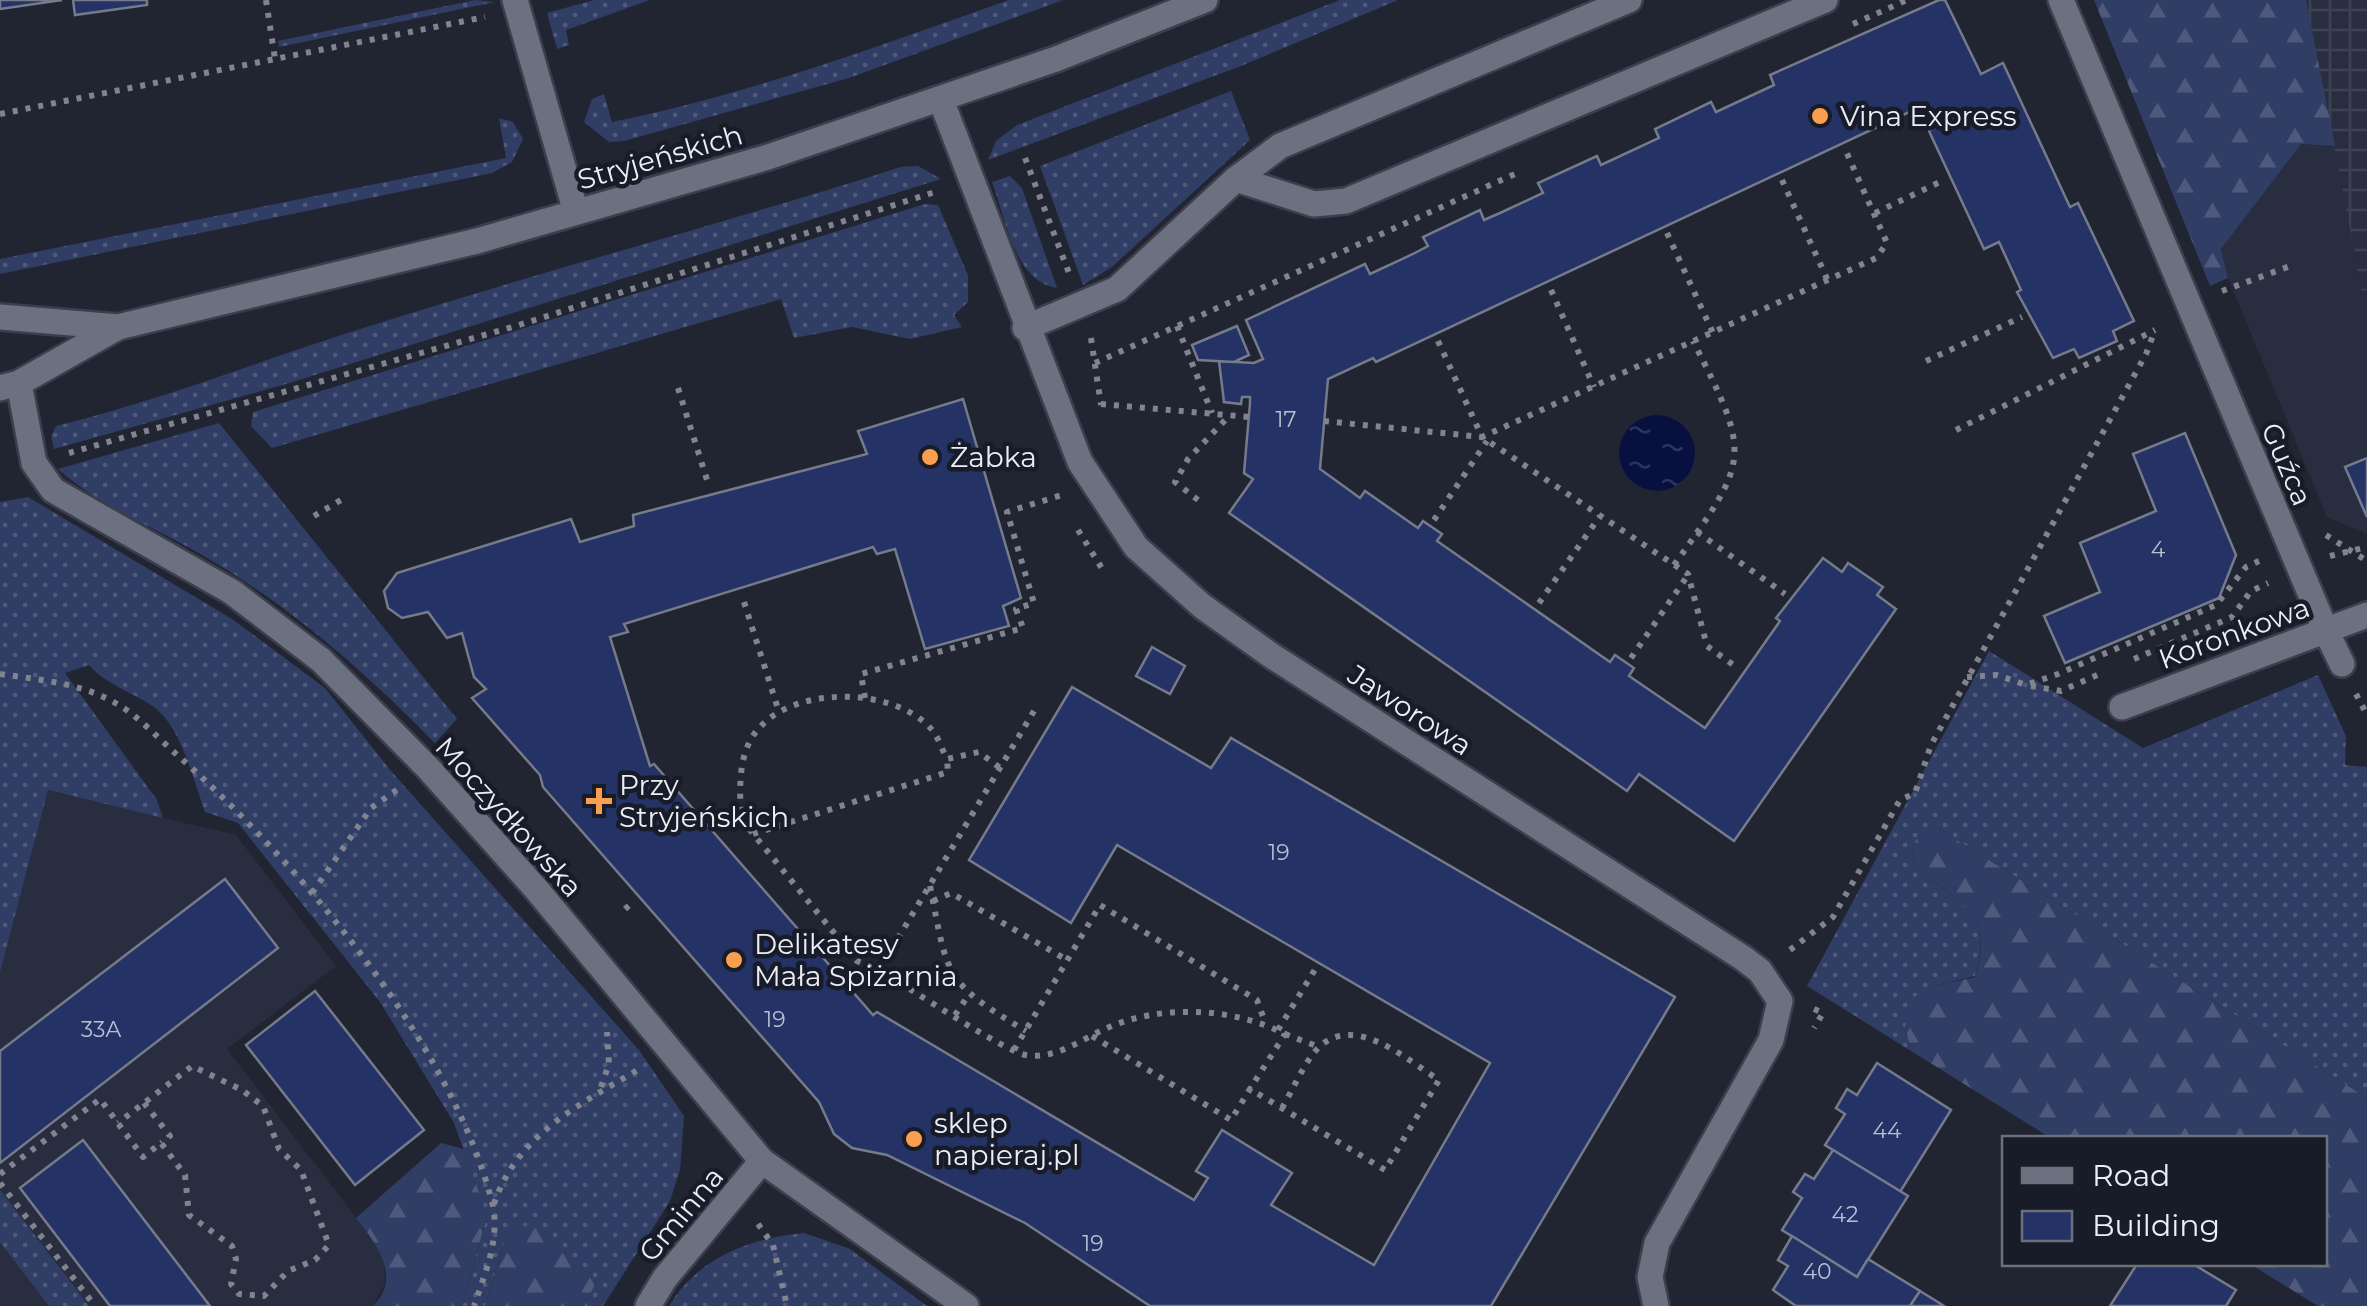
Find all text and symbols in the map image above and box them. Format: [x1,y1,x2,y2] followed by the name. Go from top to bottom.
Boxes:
[1840,99,2017,133] place label: Vina Express
[1809,105,1831,127] marker: Vina Express
[574,117,746,197] street label: Stryjeńskich
[1276,406,1296,433] house number: 17
[2254,417,2320,511] street label: Guźca
[950,440,1037,474] place label: Żabka
[919,446,941,468] marker: Żabka
[2151,536,2166,563] house number: 4
[2154,590,2314,676] street label: Koronkowa
[1341,657,1478,763] street label: Jaworowa
[428,730,590,904] street label: Moczydłowska
[619,768,789,834] place label: Przy Stryjeńskich
[588,790,610,812] marker: Przy Stryjeńskich
[1268,839,1290,866] house number: 19
[754,927,957,993] place label: Delikatesy Mała Spiżarnia
[723,949,745,971] marker: Delikatesy Mała Spiżarnia
[764,1006,786,1033] house number: 19
[81,1016,121,1043] house number: 33A
[934,1106,1080,1172] place label: sklep napieraj.pl
[1872,1117,1902,1144] house number: 44
[903,1128,925,1150] marker: sklep napieraj.pl
[2002,1136,2327,1266] legend
[2092,1157,2170,1194] text: Road
[632,1160,730,1268] street label: Gminna
[1832,1201,1859,1228] house number: 42
[2092,1207,2220,1244] text: Building
[1082,1230,1104,1257] house number: 19
[1802,1258,1832,1285] house number: 40

